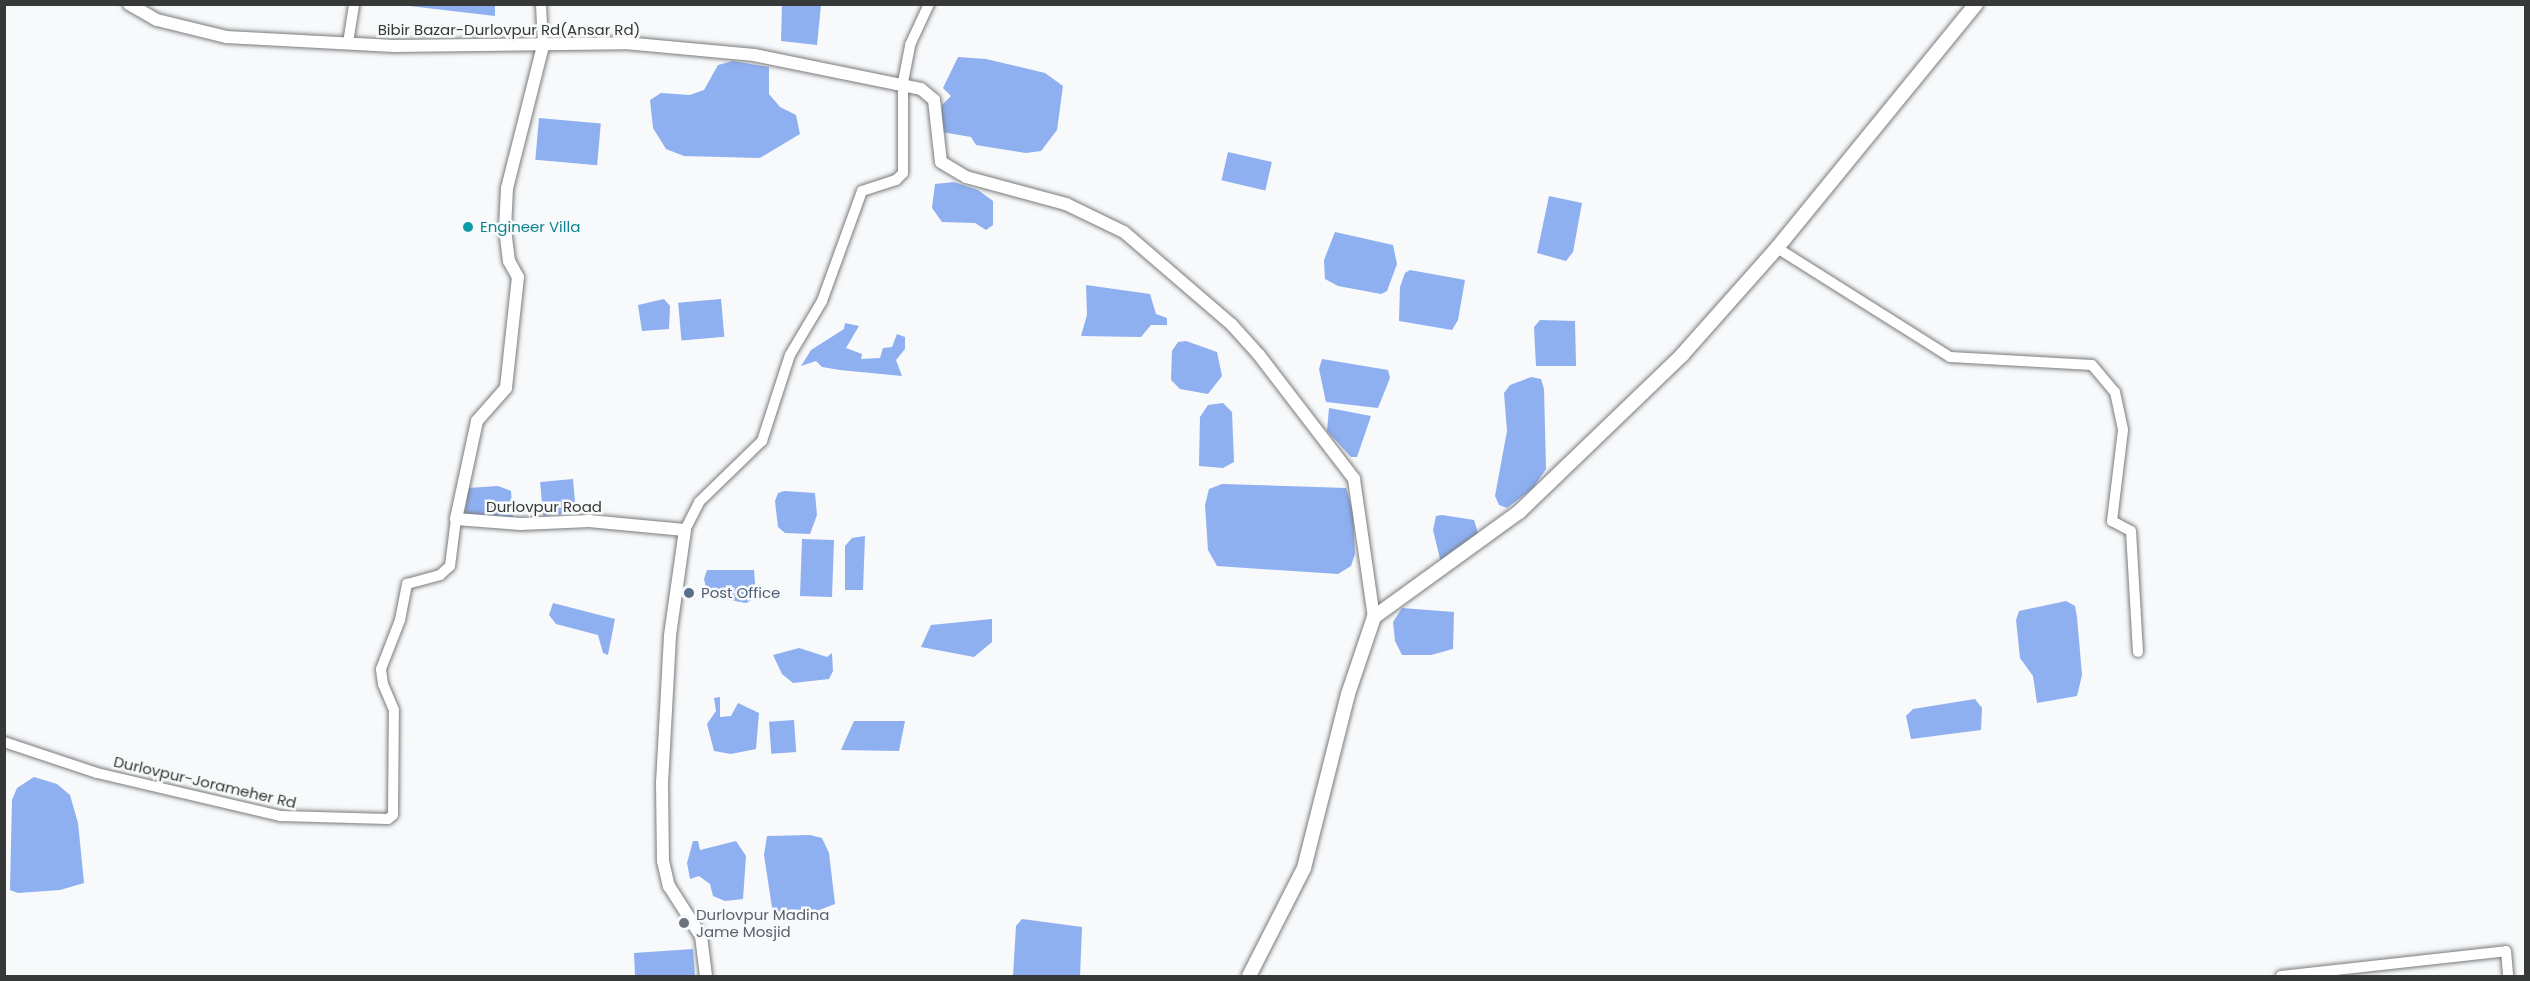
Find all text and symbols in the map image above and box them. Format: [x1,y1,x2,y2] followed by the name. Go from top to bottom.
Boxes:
[378,21,640,39] street label: Bibir Bazar-Durlovpur Rd(Ansar Rd)
[480,218,580,236] place label: Engineer Villa
[461,220,475,234] marker: Engineer Villa
[486,498,602,516] street label: Durlovpur Road
[701,584,780,602] place label: Post Office
[682,586,696,600] marker: Post Office
[112,752,298,812] street label: Durlovpur-Jorameher Rd
[696,905,829,940] place label: Durlovpur Madina Jame Mosjid
[677,916,691,930] marker: Durlovpur Madina Jame Mosjid

